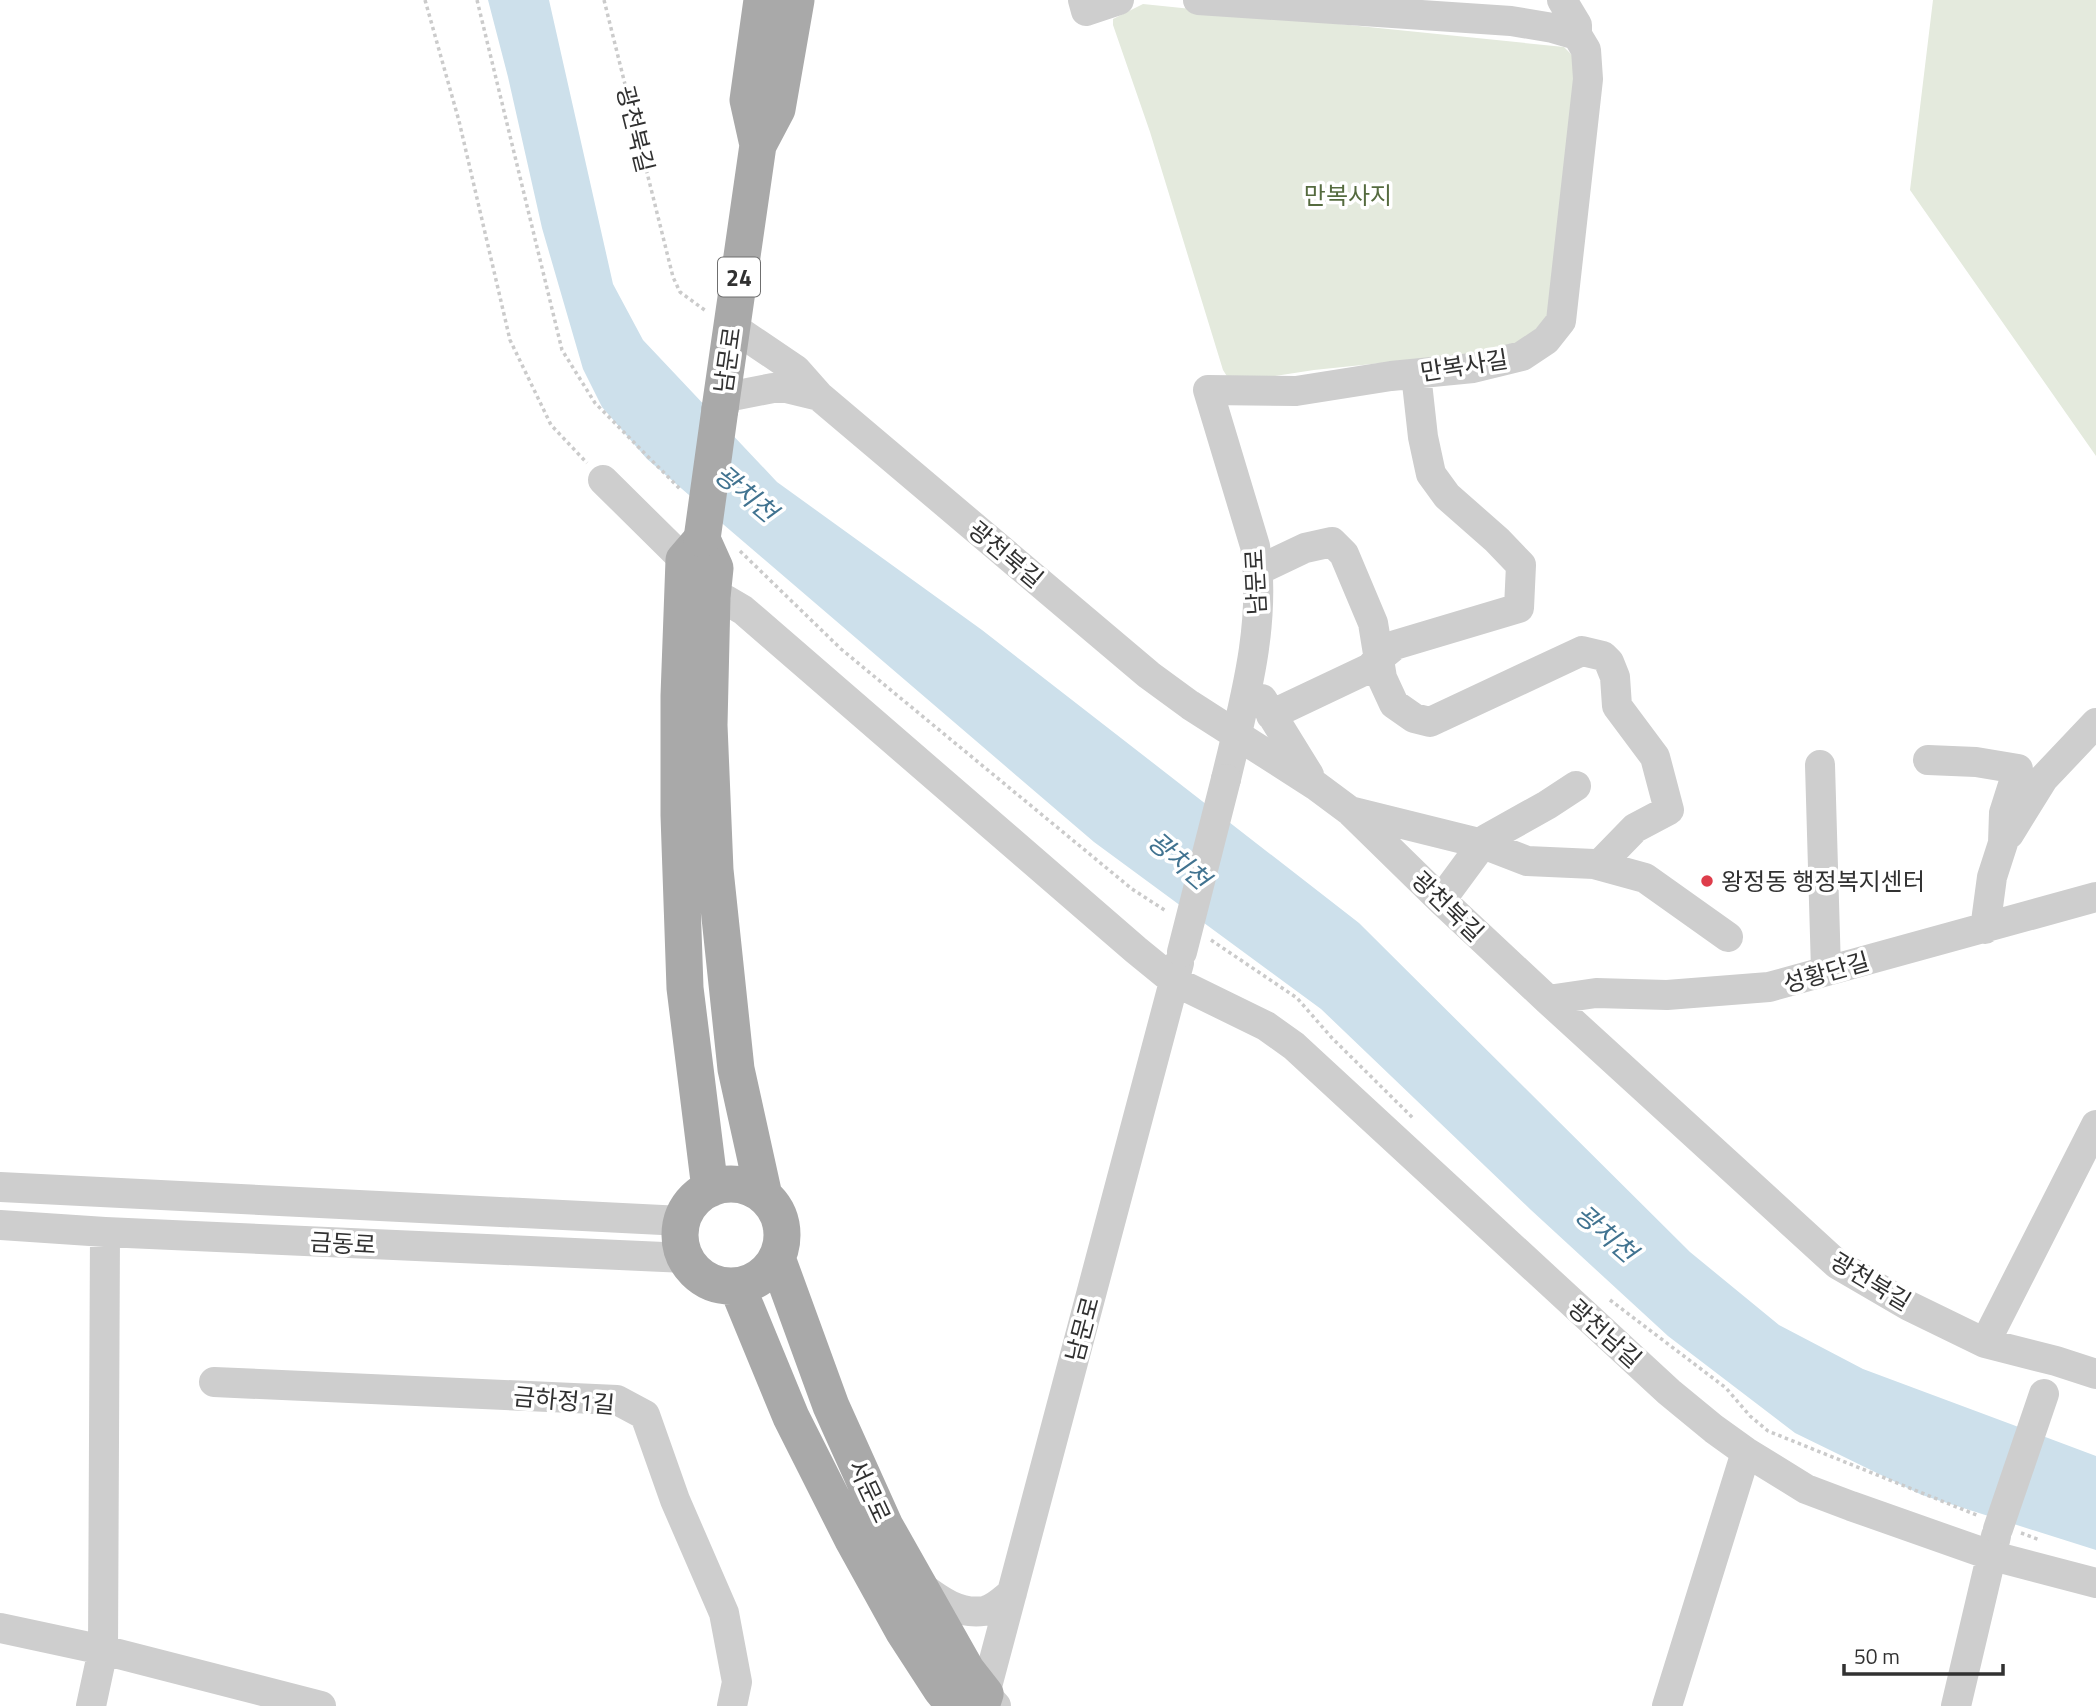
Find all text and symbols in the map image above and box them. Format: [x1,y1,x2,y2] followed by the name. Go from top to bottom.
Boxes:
[608,82,664,176] street label: 광천북길
[1304,177,1392,213] park label: 만복사지
[718,258,760,296] road number: 24
[705,325,749,395] street label: 남문로
[1418,340,1510,390] street label: 만복사길
[706,455,788,533] water label: 광치천
[961,512,1051,596] street label: 광천북길
[1235,548,1275,616] street label: 남문로
[1139,822,1221,900] water label: 광치천
[1404,862,1492,950] street label: 광천북길
[1721,863,1925,899] place label: 왕정동 행정복지센터
[1699,873,1715,889] marker: 왕정동 행정복지센터
[1779,943,1873,1001] street label: 성황단길
[1566,1195,1648,1273] water label: 광치천
[309,1223,377,1263] street label: 금동로
[1824,1243,1918,1319] street label: 광천북길
[1560,1290,1650,1376] street label: 광천남길
[1056,1292,1108,1366] street label: 남문로
[512,1378,616,1422] street label: 금하정1길
[840,1453,900,1529] street label: 서문로
[1844,1632,2003,1676] scale bar
[1854,1640,1900,1672] text: 50 m

